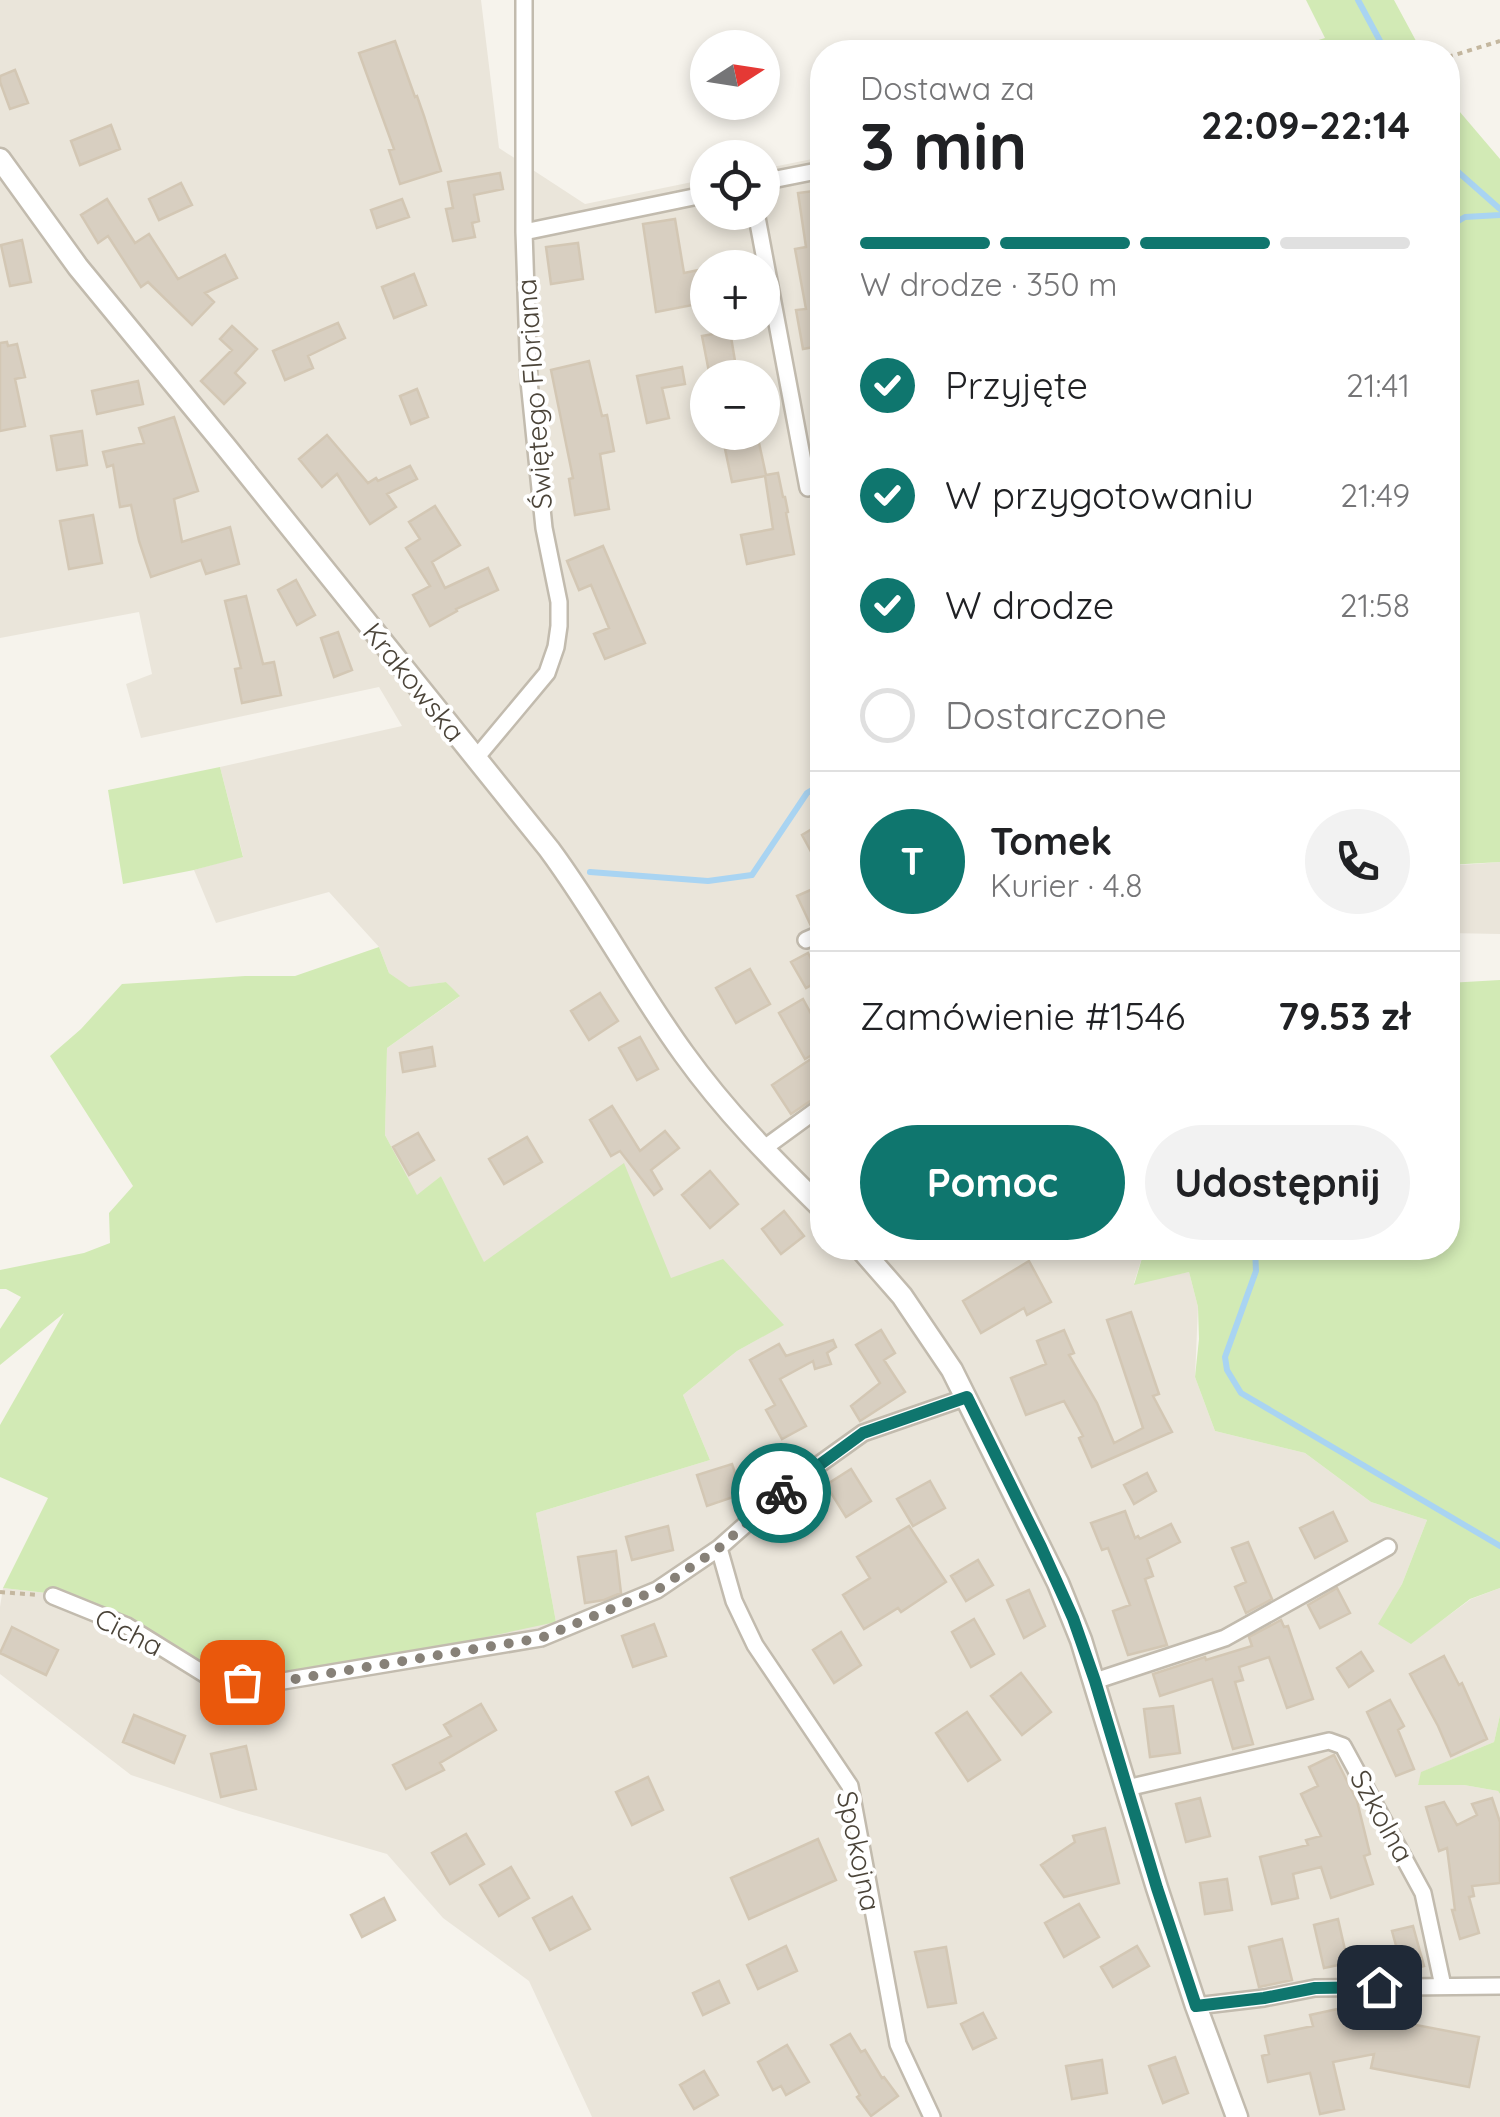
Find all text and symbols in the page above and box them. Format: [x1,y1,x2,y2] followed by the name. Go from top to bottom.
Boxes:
[690,30,780,120] north arrow
[690,30,780,450] map controls
[860,68,1035,108] text: Dostawa za
[1201,101,1410,149] text: 22:09–22:14
[860,105,1027,186] text: 3 min
[690,140,780,230] button: locate
[690,250,780,340] button: +
[860,264,1117,304] text: W drodze · 350 m
[508,278,559,510] street label: Świętego Floriana
[860,358,915,413] icon: check
[690,360,780,450] button: −
[945,361,1088,409] text: Przyjęte
[1346,365,1410,405] text: 21:41
[860,468,915,523] icon: check
[945,471,1254,519] text: W przygotowaniu
[1340,475,1410,515] text: 21:49
[860,578,915,633] icon: check
[945,581,1114,629] text: W drodze
[1340,585,1410,625] text: 21:58
[356,615,473,748] street label: Krakowska
[945,691,1167,739] text: Dostarczone
[1305,809,1410,914] button: phone
[990,817,1112,865] text: Tomek
[901,837,924,885] text: T
[990,865,1143,905] text: Kurier · 4.8
[860,992,1185,1040] text: Zamówienie #1546
[1278,992,1410,1040] text: 79.53 zł
[860,1125,1125,1240] button: Pomoc
[1145,1125,1410,1240] button: Udostępnij
[731,1443,831,1543] courier
[754,1466,809,1521] icon: bike
[89,1600,169,1663] street label: Cicha
[200,1640,285,1725] pin
[215,1655,270,1710] icon: bag
[1343,1764,1422,1868] street label: Szkolna
[830,1788,889,1914] street label: Spokojna
[1337,1945,1422,2030] pin
[1352,1960,1407,2015] icon: home

